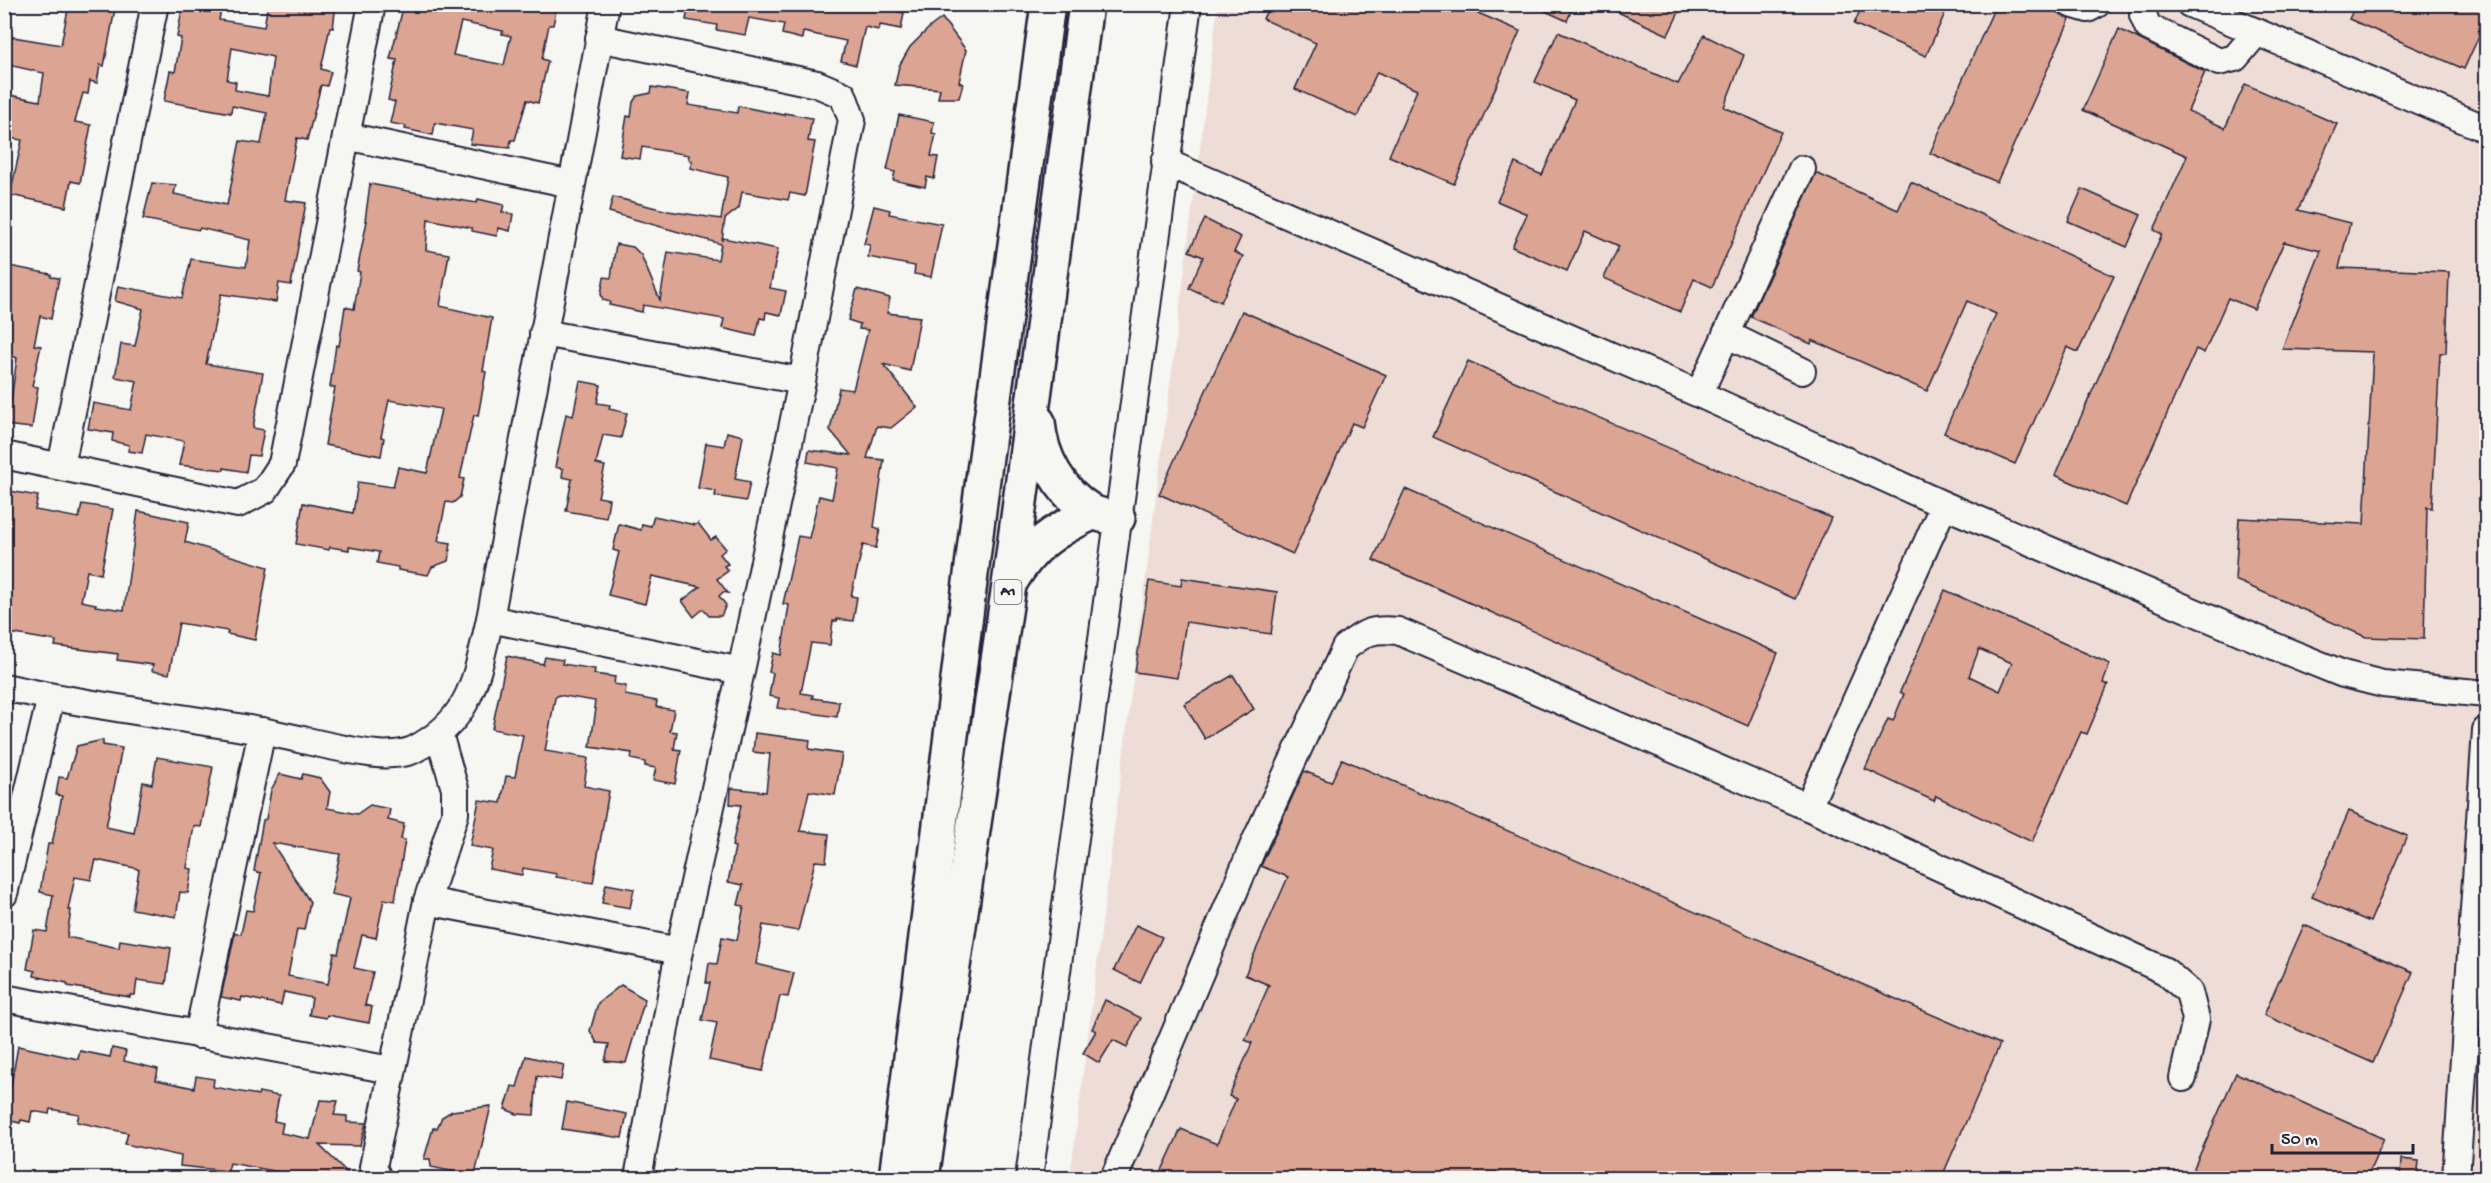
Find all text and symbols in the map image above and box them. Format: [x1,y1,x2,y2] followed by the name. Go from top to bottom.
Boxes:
[994,580,1022,604] road number: A1
[2272,1117,2413,1155] scale bar
[2281,1130,2318,1151] text: 50 m

